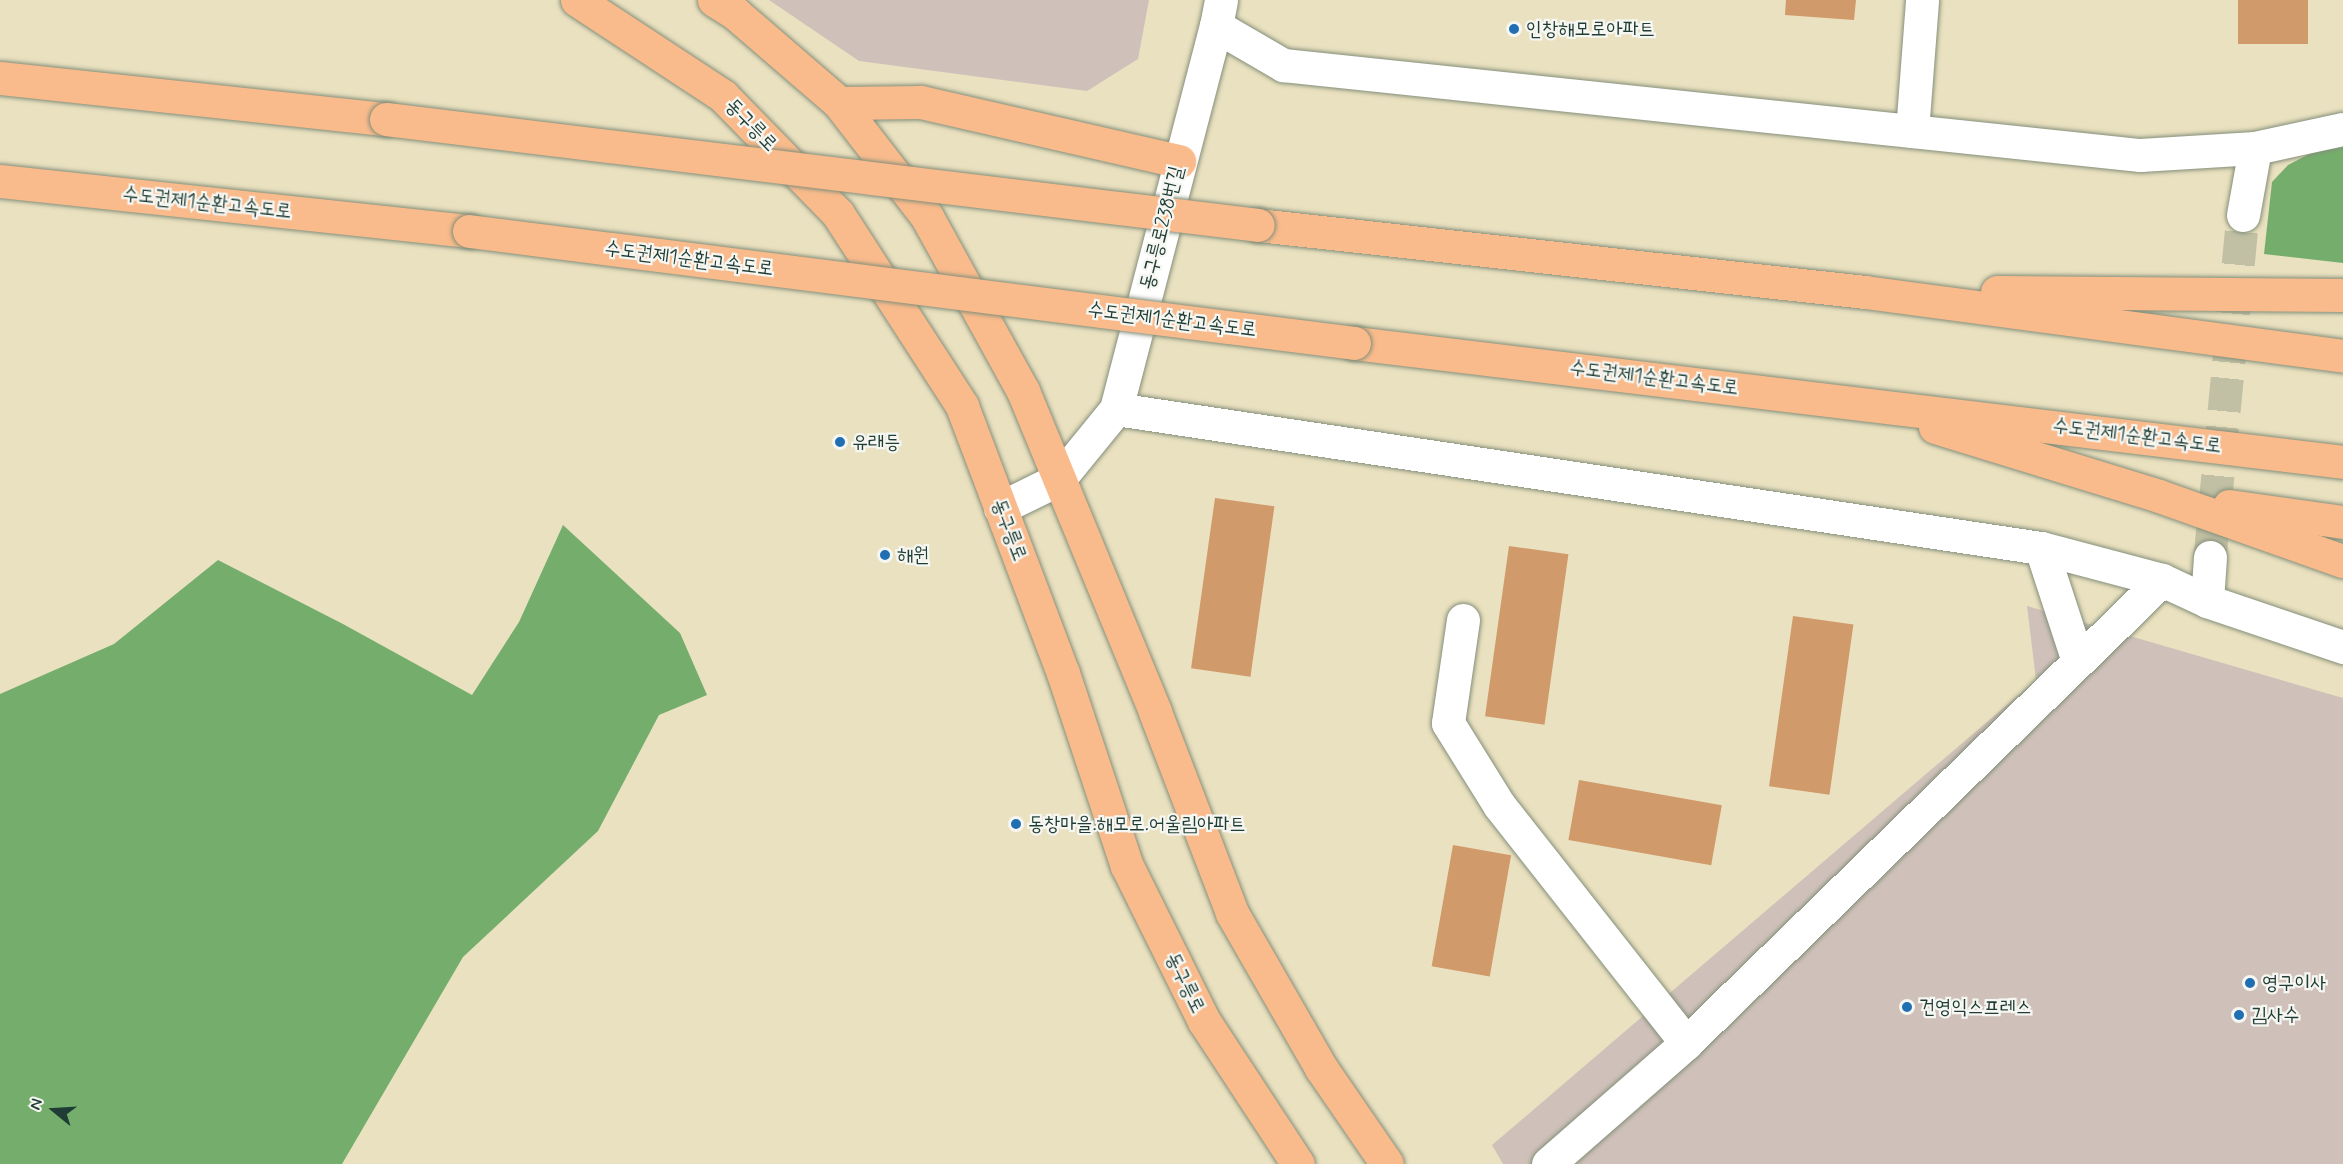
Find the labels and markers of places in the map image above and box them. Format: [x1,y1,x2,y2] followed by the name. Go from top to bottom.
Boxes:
[1526,17,1655,41] place label: 인창해모로아파트
[1507,22,1521,36] marker: 인창해모로아파트
[852,430,900,454] place label: 유래등
[833,435,847,449] marker: 유래등
[897,543,929,567] place label: 해원
[878,548,892,562] marker: 해원
[1028,812,1246,836] place label: 동창마을.해모로.어울림아파트
[1009,817,1023,831] marker: 동창마을.해모로.어울림아파트
[2262,971,2326,995] place label: 영구이사
[2243,976,2257,990] marker: 영구이사
[1919,995,2032,1019] place label: 건영익스프레스
[1900,1000,1914,1014] marker: 건영익스프레스
[2251,1003,2299,1027] place label: 김사수
[2232,1008,2246,1022] marker: 김사수

